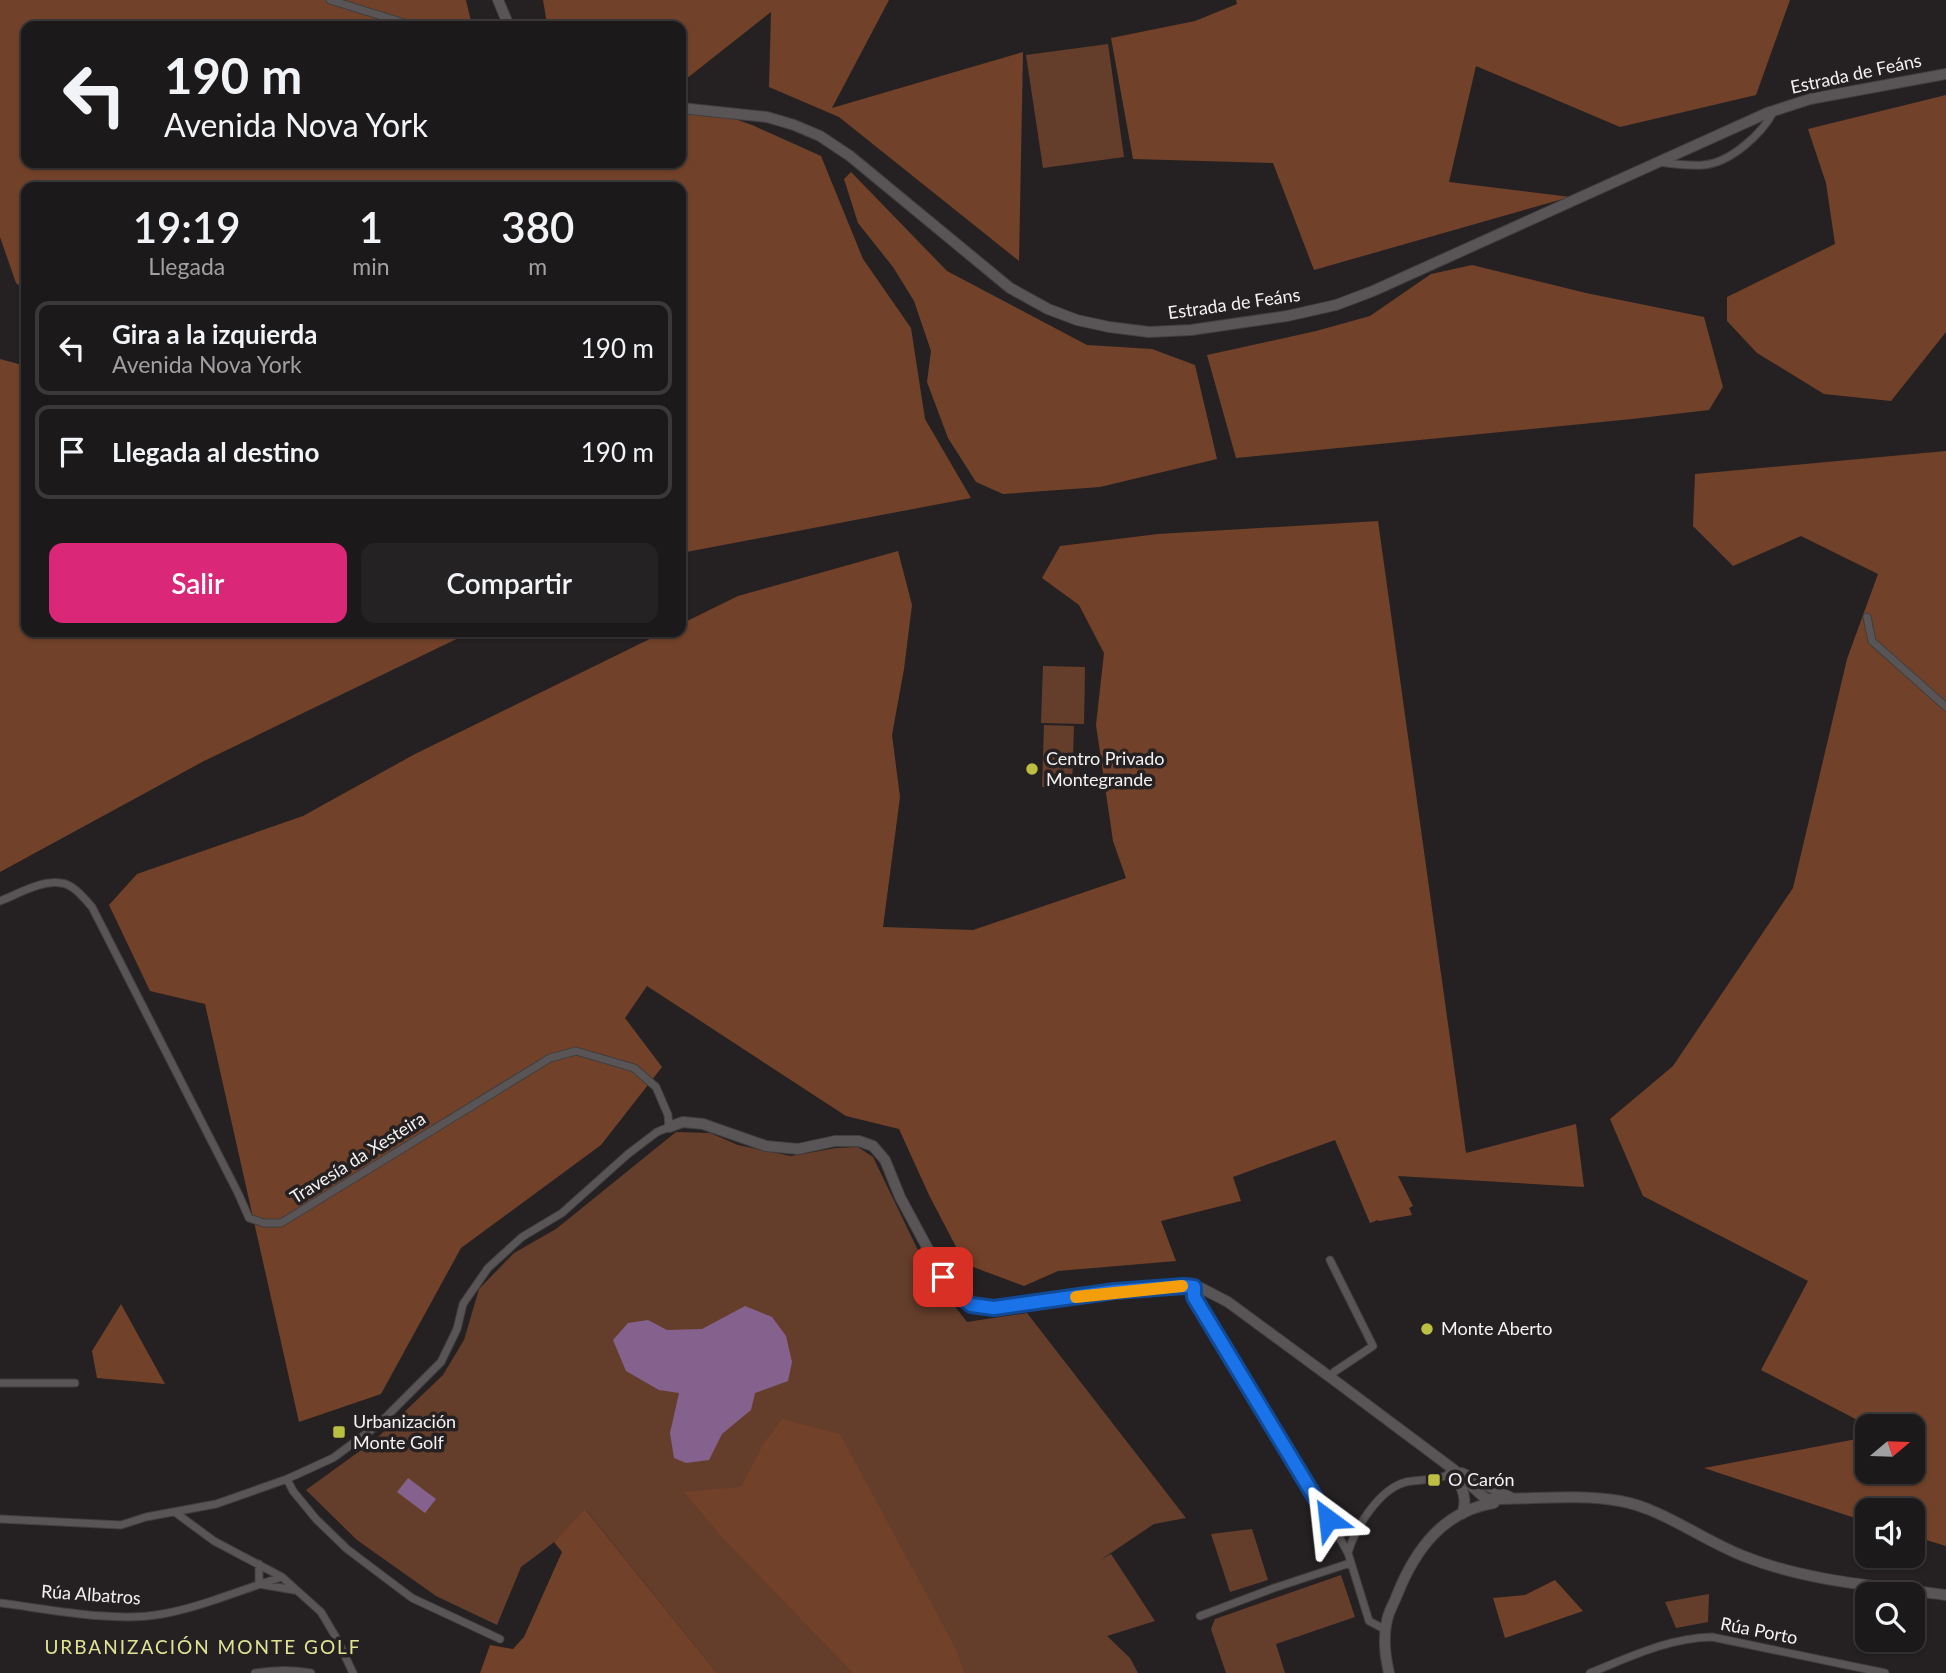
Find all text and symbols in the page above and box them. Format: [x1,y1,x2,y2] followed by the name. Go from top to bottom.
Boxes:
[164,46,302,104] text: 190 m
[1788,48,1923,98] street label: Estrada de Feáns
[49,49,140,140] icon: left
[164,105,428,144] text: Avenida Nova York
[133,202,241,252] text: 19:19
[359,202,383,252] text: 1
[501,202,574,252] text: 380
[148,252,225,280] text: Llegada
[352,252,390,280] text: min
[528,252,547,280] text: m
[1166,283,1302,323] street label: Estrada de Feáns
[112,318,318,350] text: Gira a la izquierda
[53,329,91,367] icon: left
[581,332,654,364] text: 190 m
[112,350,302,378] text: Avenida Nova York
[53,433,91,471] icon: arrive
[112,436,319,468] text: Llegada al destino
[581,436,654,468] text: 190 m
[49,543,347,623] button: Salir
[361,543,658,623] button: Compartir
[1046,747,1165,790] place label: Centro Privado Montegrande
[1024,761,1040,777] marker: Centro Privado Montegrande
[286,1107,429,1208] street label: Travesía da Xesteira
[913,1247,973,1307] pin
[924,1258,962,1296] icon: arrive
[1441,1317,1552,1339] place label: Monte Aberto
[1419,1321,1435,1337] marker: Monte Aberto
[353,1410,456,1453] place label: Urbanización Monte Golf
[1855,1414,1925,1484] north arrow
[1855,1414,1925,1652] map controls
[331,1424,347,1440] marker: Urbanización Monte Golf
[1448,1468,1514,1490] place label: O Carón
[1426,1472,1442,1488] marker: O Carón
[1291,1482,1365,1556] position arrow
[1855,1498,1925,1568] button: sound
[41,1580,142,1608] street label: Rúa Albatros
[1855,1582,1925,1652] button: search
[1719,1612,1800,1648] street label: Rúa Porto
[44,1635,362,1658] district label: URBANIZACIÓN MONTE GOLF

